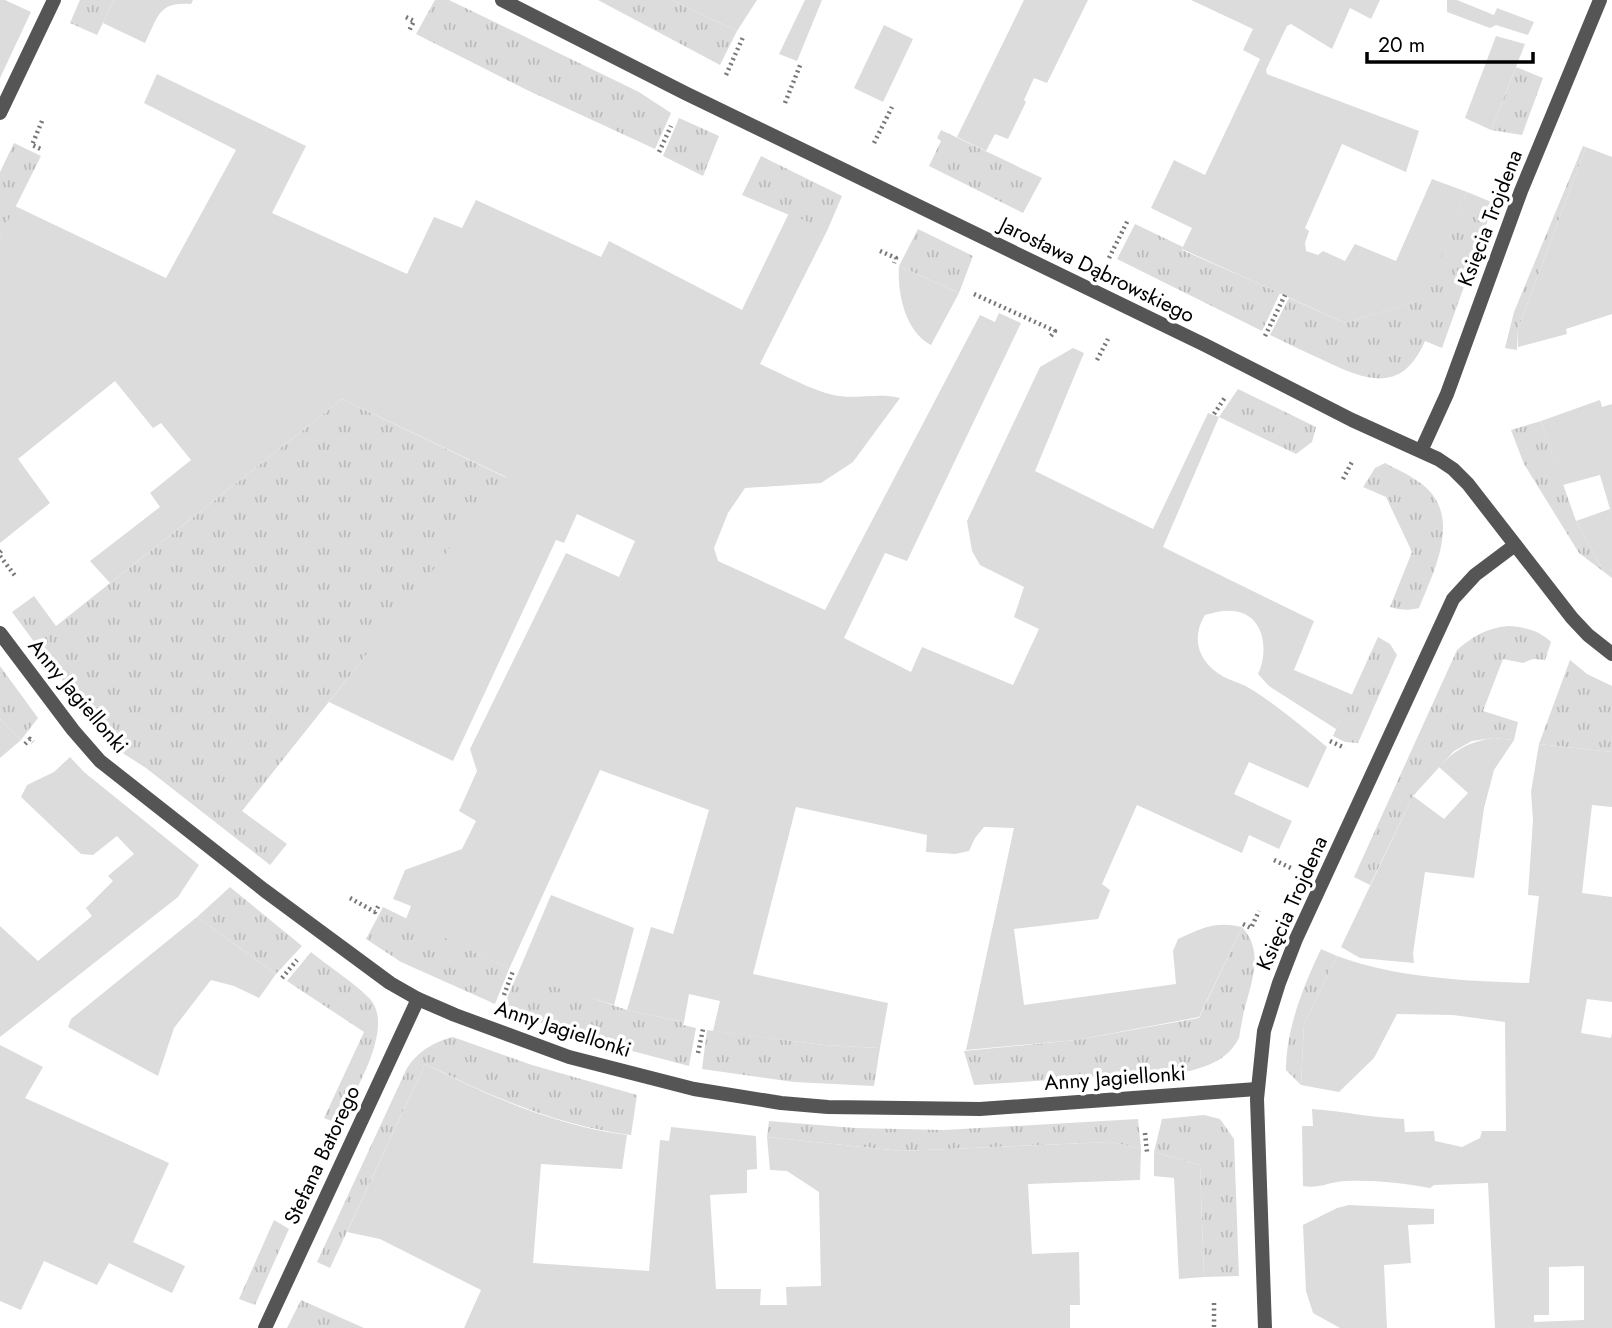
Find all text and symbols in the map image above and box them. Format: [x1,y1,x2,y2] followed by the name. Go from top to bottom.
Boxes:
[1367,21,1533,65] scale bar
[1378,30,1425,60] text: 20 m
[1450,145,1530,291] street label: Księcia Trojdena
[992,208,1200,330] street label: Jarosława Dąbrowskiego
[21,632,135,760] street label: Anny Jagiellonki
[1249,831,1335,975] street label: Księcia Trojdena
[491,993,635,1065] street label: Anny Jagiellonki
[1043,1058,1187,1098] street label: Anny Jagiellonki
[277,1081,367,1229] street label: Stefana Batorego

